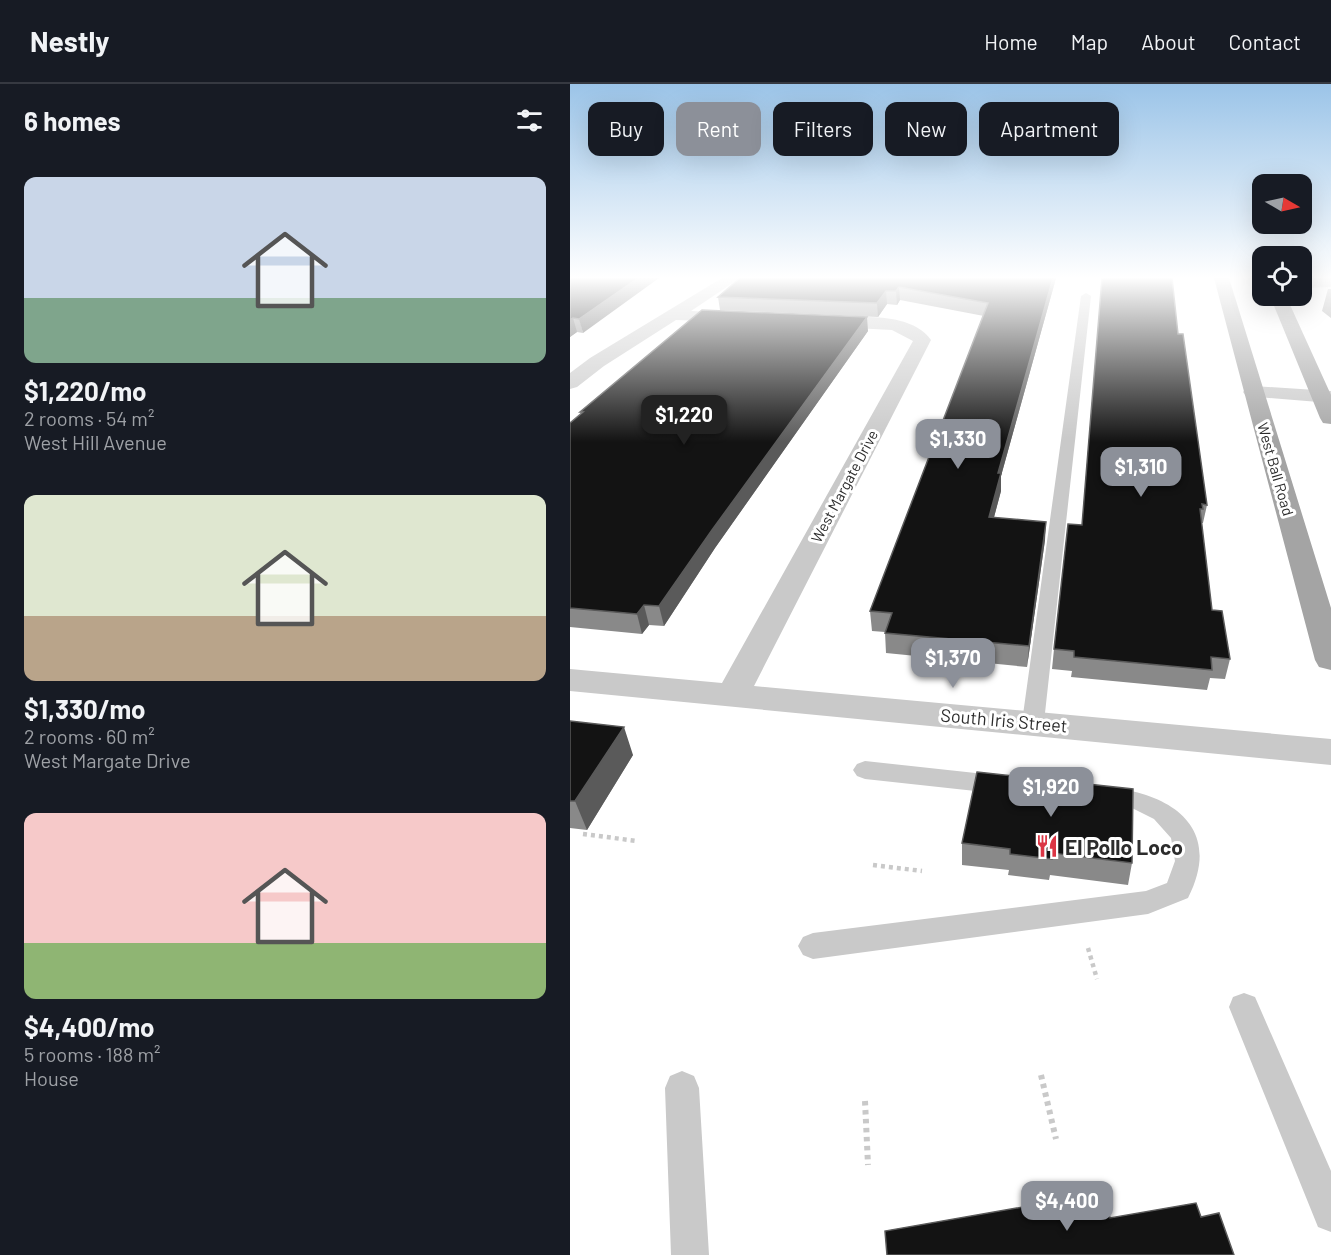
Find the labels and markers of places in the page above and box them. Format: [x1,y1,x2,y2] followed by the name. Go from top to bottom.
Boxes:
[635,395,733,446] pin: $1,220
[909,419,1007,470] pin: $1,330
[1092,447,1190,498] pin: $1,310
[904,638,1002,689] pin: $1,370
[1002,767,1100,818] pin: $1,920
[1034,833,1060,859] restaurant icon: El Pollo Loco
[1065,834,1183,859] place label: El Pollo Loco
[1018,1181,1116,1232] pin: $4,400

